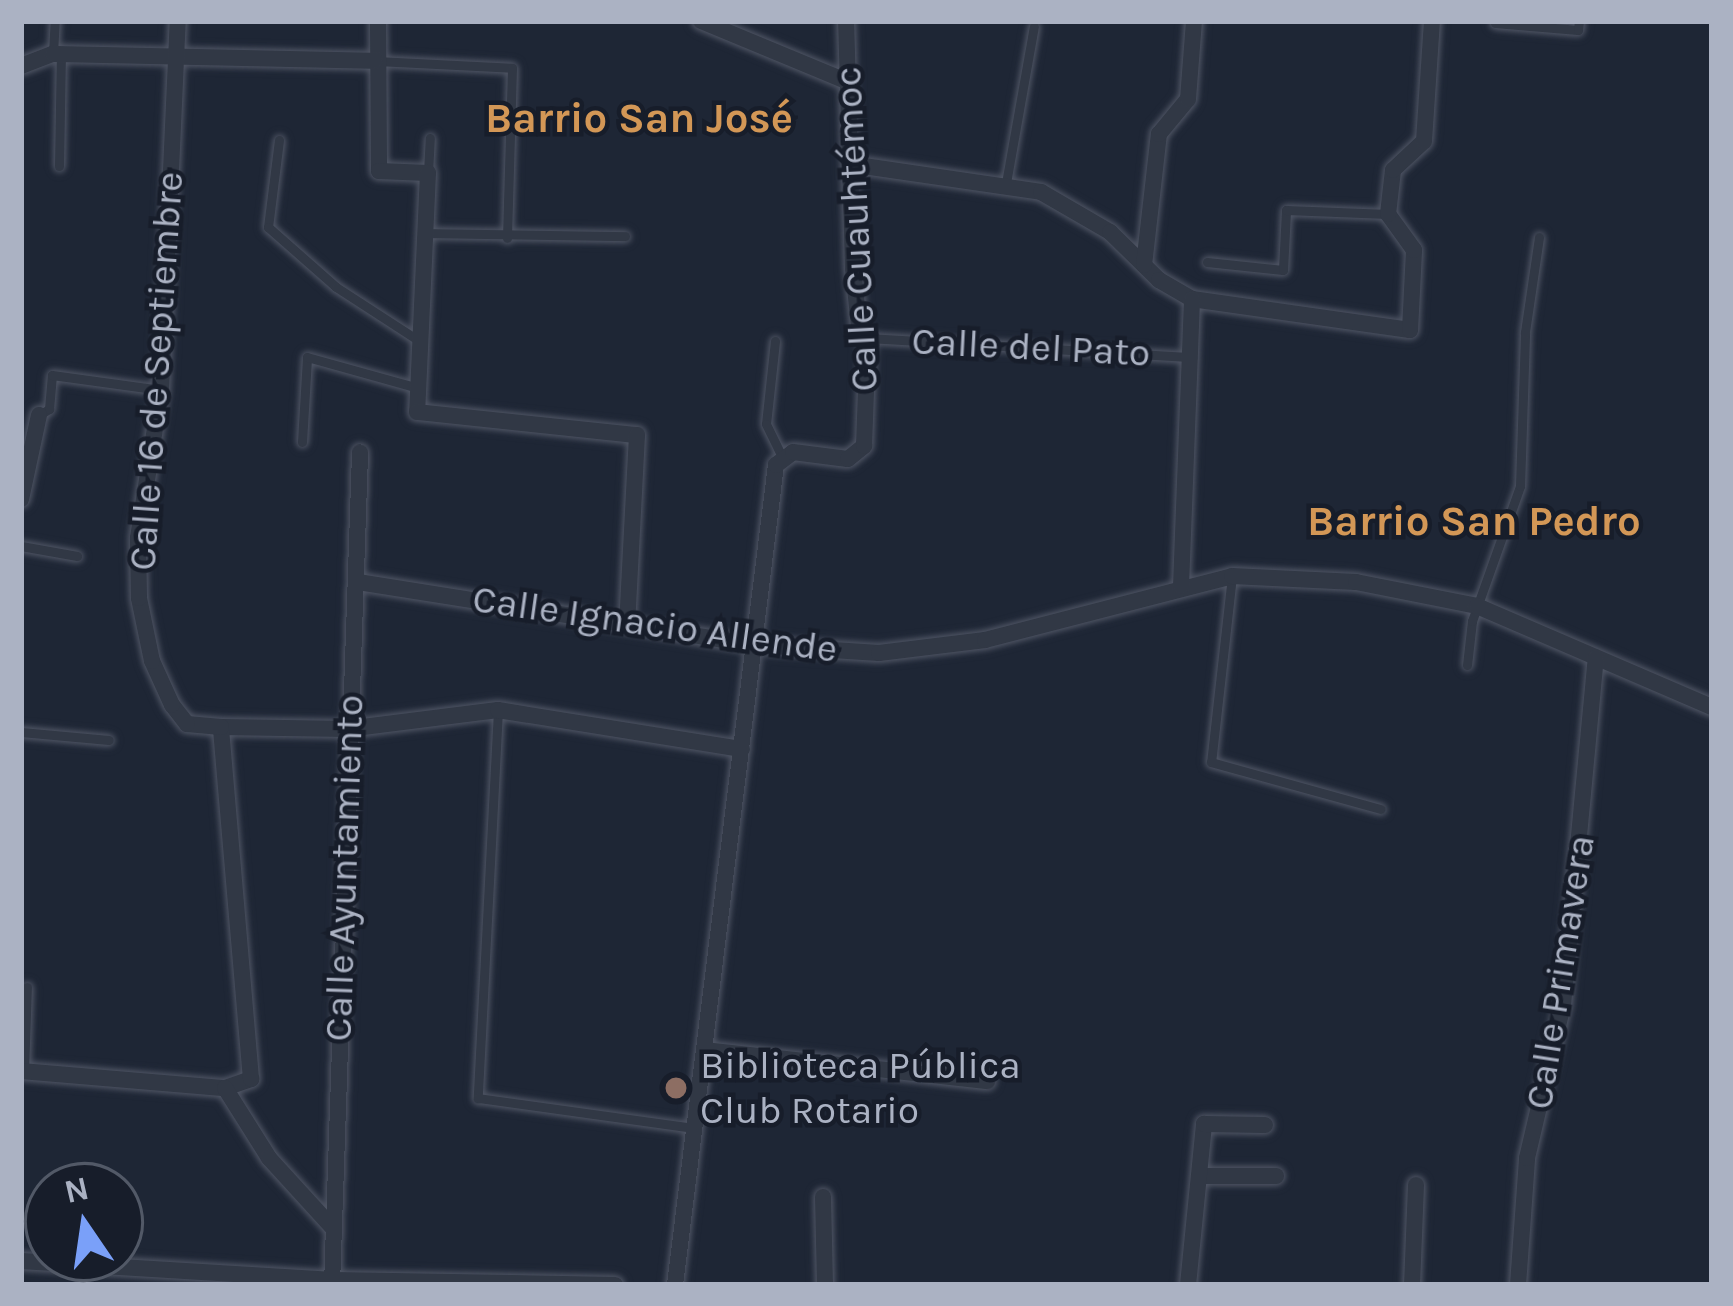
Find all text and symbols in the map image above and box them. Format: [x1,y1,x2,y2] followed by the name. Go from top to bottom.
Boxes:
[824,65,888,393] street label: Calle Cuauhtémoc
[485,93,793,143] district label: Barrio San José
[119,170,193,572] street label: Calle 16 de Septiembre
[911,317,1151,377] street label: Calle del Pato
[1307,496,1641,546] district label: Barrio San Pedro
[470,575,840,673] street label: Calle Ignacio Allende
[315,694,373,1042] street label: Calle Ayuntamiento
[1515,832,1605,1112] street label: Calle Primavera
[700,1043,1021,1134] place label: Biblioteca Pública Club Rotario
[663,1075,689,1101] marker: Biblioteca Pública Club Rotario
[24,1162,144,1282] north arrow
[61,1169,92,1211] text: N

